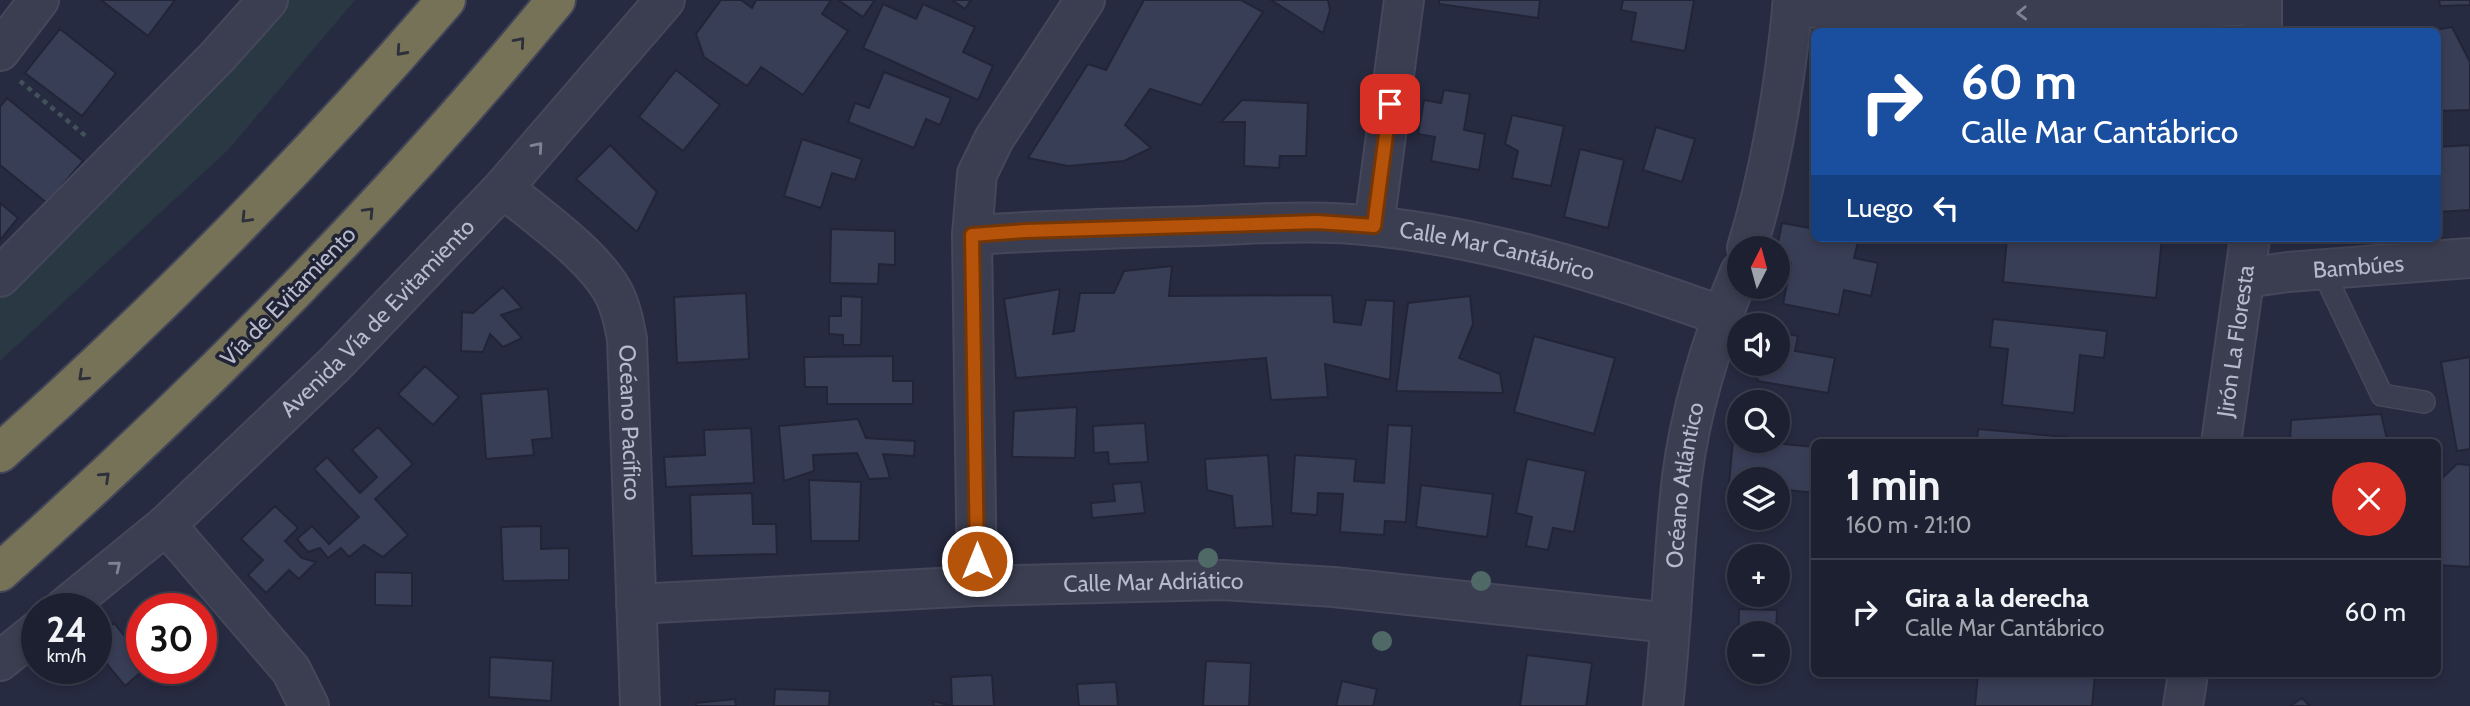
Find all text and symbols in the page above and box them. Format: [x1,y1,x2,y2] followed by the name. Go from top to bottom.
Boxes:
[2017,5,2028,20] one-way arrow
[512,37,525,50] one-way arrow
[397,43,409,56] one-way arrow
[1961,52,2077,111] text: 60 m
[1846,56,1937,147] icon: right
[1360,74,1420,134] pin
[1371,85,1409,123] icon: arrive
[1961,112,2238,151] text: Calle Mar Cantábrico
[530,142,542,155] one-way arrow
[1927,189,1965,227] icon: left
[1846,192,1913,224] text: Luego
[361,207,374,220] one-way arrow
[241,210,254,223] one-way arrow
[274,213,480,423] street label: Avenida Vía de Evitamiento
[1398,215,1598,286] street label: Calle Mar Cantábrico
[214,220,362,372] street label: Vía de Evitamiento
[1727,236,1790,299] north arrow
[1727,236,1790,684] map controls
[2312,249,2405,284] street label: Bambúes
[2211,263,2260,420] street label: Jirón La Floresta
[1727,313,1790,376] button: sound
[613,344,647,501] street label: Océano Pacífico
[78,368,91,381] one-way arrow
[1727,390,1790,453] button: search
[1660,399,1710,569] street label: Océano Atlántico
[1846,459,1941,511] text: 1 min
[2332,462,2406,536] button: close
[1727,467,1790,530] button: layers
[97,472,110,485] one-way arrow
[1846,511,1972,539] text: 160 m · 21:10
[940,524,1014,598] position arrow
[1727,544,1790,607] button: +
[108,562,121,574] one-way arrow
[1063,566,1244,598] street label: Calle Mar Adriático
[1905,582,2089,614] text: Gira a la derecha
[126,593,217,684] speed limit sign: 30
[1846,593,1884,631] icon: right
[2344,596,2406,628] text: 60 m
[46,608,87,651] text: 24
[1905,614,2104,642] text: Calle Mar Cantábrico
[1727,621,1790,684] button: −
[47,645,86,667] text: km/h

